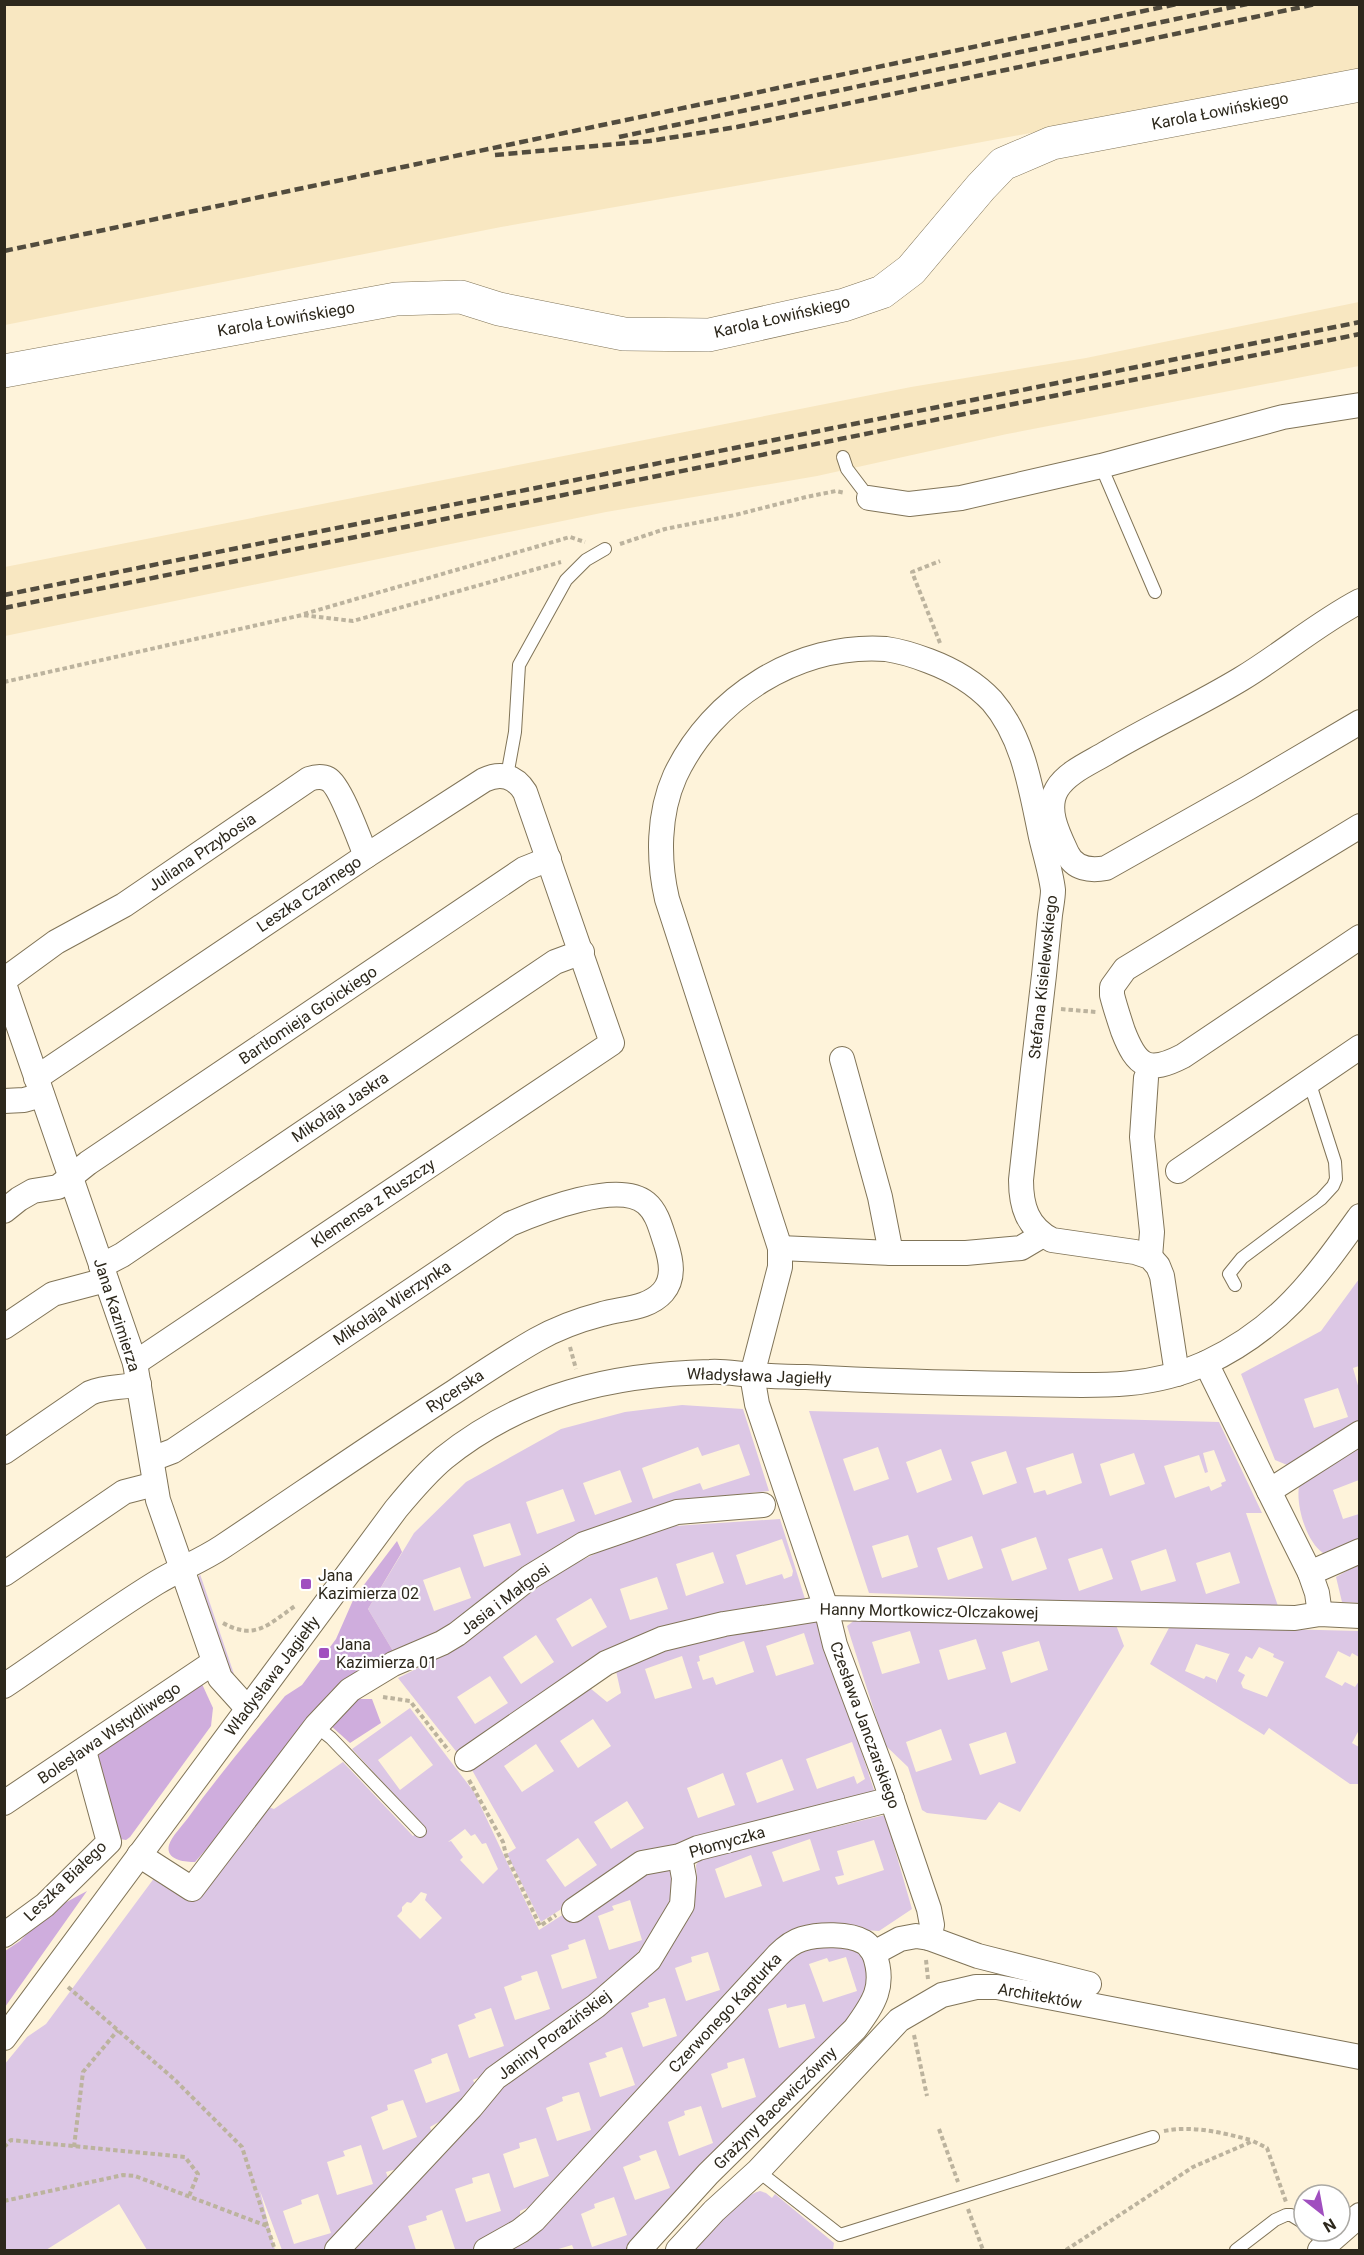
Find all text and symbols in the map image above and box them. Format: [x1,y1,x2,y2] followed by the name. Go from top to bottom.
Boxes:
[1150,88,1290,134] street label: Karola Łowińskiego
[712,292,852,342] street label: Karola Łowińskiego
[216,298,356,340] street label: Karola Łowińskiego
[145,809,259,895] street label: Juliana Przybosia
[253,852,365,936] street label: Leszka Czarnego
[1025,894,1061,1060] street label: Stefana Kisielewskiego
[235,962,381,1068] street label: Bartłomieja Groickiego
[288,1068,392,1146] street label: Mikołaja Jaskra
[307,1154,439,1251] street label: Klemensa z Ruszczy
[90,1256,144,1374] street label: Jana Kazimierza
[330,1257,454,1349] street label: Mikołaja Wierzynka
[686,1364,832,1388] street label: Władysława Jagiełły
[423,1365,487,1417] street label: Rycerska
[456,1559,554,1639] street label: Jasia i Małgosi
[318,1566,419,1603] place label: Jana Kazimierza 02
[299,1577,313,1591] marker: Jana Kazimierza 02
[819,1600,1039,1622] street label: Hanny Mortkowicz-Olczakowej
[221,1612,323,1740] street label: Władysława Jagiełły
[336,1635,437,1672] place label: Jana Kazimierza 01
[826,1639,904,1811] street label: Czesława Janczarskiego
[317,1646,331,1660] marker: Jana Kazimierza 01
[34,1678,184,1788] street label: Bolesława Wstydliwego
[687,1822,767,1862] street label: Płomyczka
[20,1837,110,1925] street label: Leszka Białego
[665,1949,785,2077] street label: Czerwonego Kapturka
[997,1979,1083,2013] street label: Architektów
[494,1986,614,2084] street label: Janiny Porazińskiej
[710,2042,841,2173] street label: Grażyny Bacewiczówny
[1292,2183,1352,2243] north arrow
[1320,2214,1339,2236] text: N

